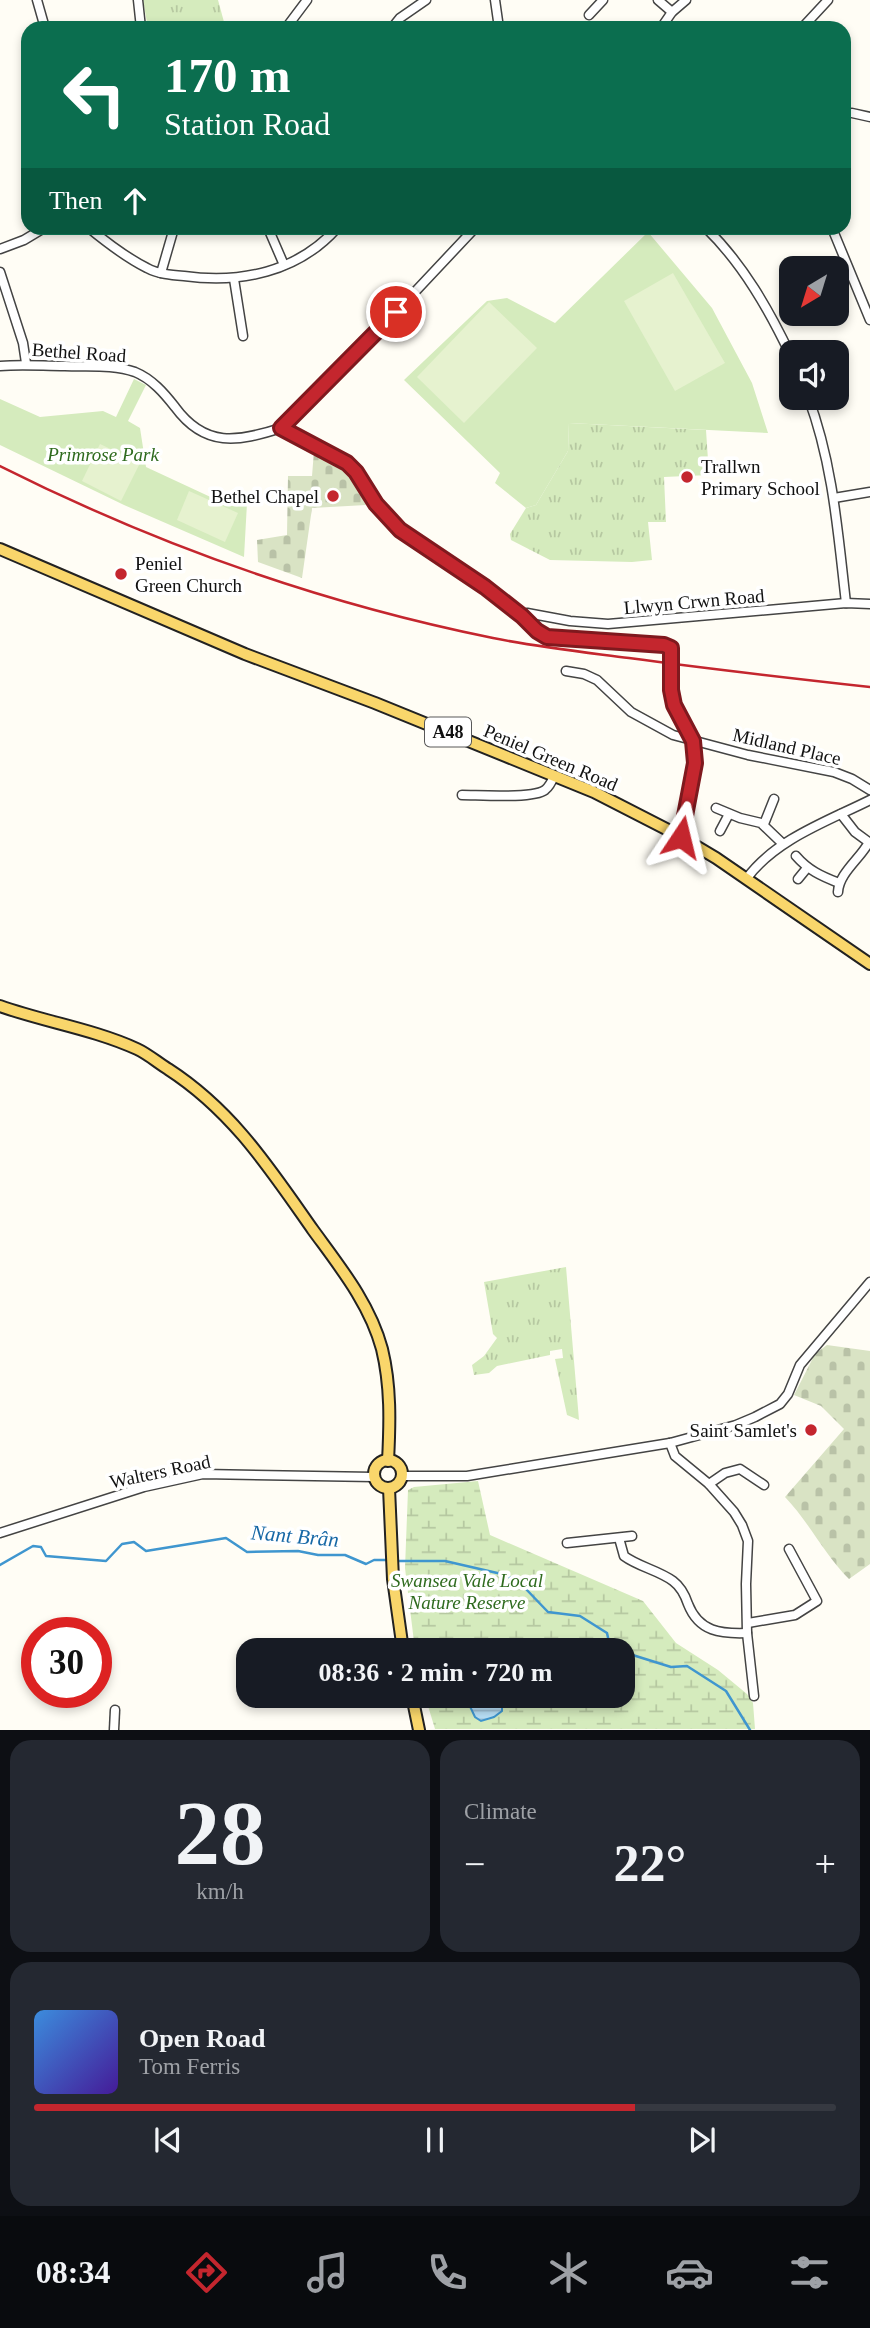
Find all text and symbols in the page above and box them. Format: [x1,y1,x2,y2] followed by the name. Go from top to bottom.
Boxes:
[164,48,291,103] text: 170 m
[49,49,140,140] icon: left
[164,106,330,142] text: Station Road
[116,182,154,220] icon: ahead
[49,186,102,215] text: Then
[779,256,849,326] north arrow
[779,256,849,410] map controls
[366,282,426,342] pin
[377,293,415,331] icon: arrive
[31,339,127,366] street label: Bethel Road
[779,340,849,410] button: sound
[46,444,159,465] park label: Primrose Park
[701,456,820,499] place label: Trallwn Primary School
[679,469,695,485] marker: Trallwn Primary School
[211,486,319,507] place label: Bethel Chapel
[325,488,341,504] marker: Bethel Chapel
[135,553,243,596] place label: Peniel Green Church
[113,566,129,582] marker: Peniel Green Church
[623,585,766,618] street label: Llwyn Crwn Road
[425,718,471,746] road number: A48
[481,720,621,795] street label: Peniel Green Road
[731,724,843,769] street label: Midland Place
[644,800,718,874] position arrow
[690,1420,797,1441] place label: Saint Samlet's
[803,1422,819,1438] marker: Saint Samlet's
[108,1450,213,1492] street label: Walters Road
[249,1520,340,1552] water label: Nant Brân
[391,1570,543,1613] park label: Swansea Vale Local Nature Reserve
[21,1617,112,1708] speed limit sign: 30
[319,1658,553,1687] text: 08:36 · 2 min · 720 m
[175,1783,266,1884] text: 28
[464,1799,537,1824] text: Climate
[614,1835,686,1892] text: 22°
[464,1843,485,1885] text: −
[815,1843,836,1885] text: +
[196,1879,244,1904] text: km/h
[139,2024,265,2053] text: Open Road
[139,2054,240,2079] text: Tom Ferris
[149,2121,187,2159] icon: previous
[416,2121,454,2159] icon: pause
[683,2121,721,2159] icon: next
[182,2248,231,2297] icon: directions
[303,2248,352,2297] icon: music
[423,2248,472,2297] icon: phone
[544,2248,593,2297] icon: climate
[665,2248,714,2297] icon: car
[785,2248,834,2297] icon: filters
[36,2254,110,2290] text: 08:34

